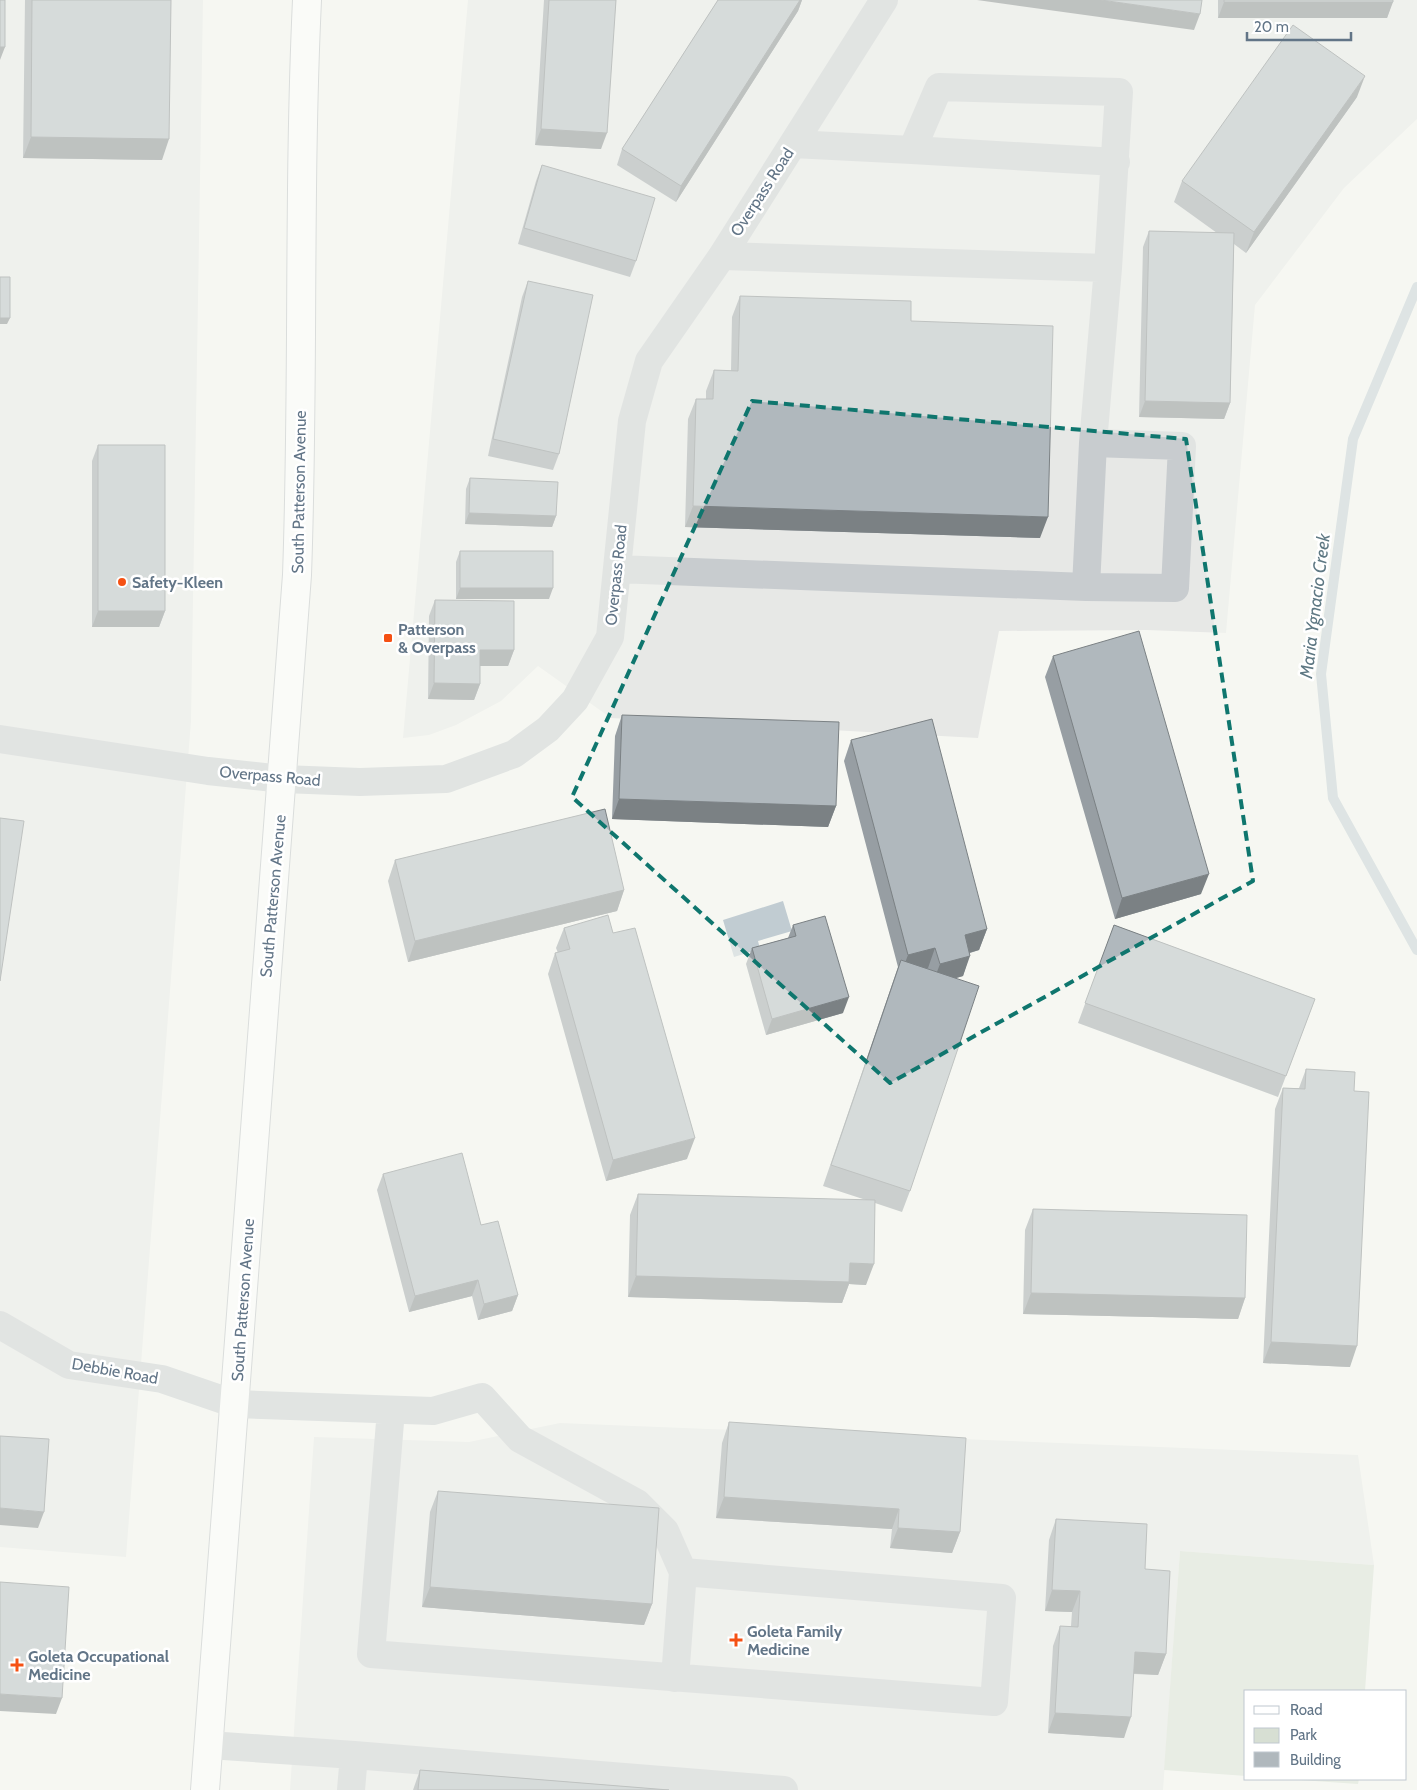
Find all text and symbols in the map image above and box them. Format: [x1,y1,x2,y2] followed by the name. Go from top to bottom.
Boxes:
[1247,10,1351,42] scale bar
[1254,18,1289,36] text: 20 m
[726,144,798,240] street label: Overpass Road
[288,410,310,574] street label: South Patterson Avenue
[601,524,631,626] street label: Overpass Road
[1295,531,1335,681] water label: Maria Ygnacio Creek
[132,573,223,592] place label: Safety-Kleen
[116,576,128,588] marker: Safety-Kleen
[398,620,476,657] place label: Patterson & Overpass
[382,632,394,644] marker: Patterson & Overpass
[219,762,321,790] street label: Overpass Road
[256,814,290,978] street label: South Patterson Avenue
[228,1218,258,1382] street label: South Patterson Avenue
[70,1354,160,1388] street label: Debbie Road
[747,1622,843,1659] place label: Goleta Family Medicine
[729,1633,743,1647] marker: Goleta Family Medicine
[28,1647,169,1684] place label: Goleta Occupational Medicine
[10,1658,24,1672] marker: Goleta Occupational Medicine
[1244,1690,1407,1780] legend
[1290,1701,1323,1719] text: Road
[1290,1726,1317,1744] text: Park
[1290,1751,1341,1769] text: Building

